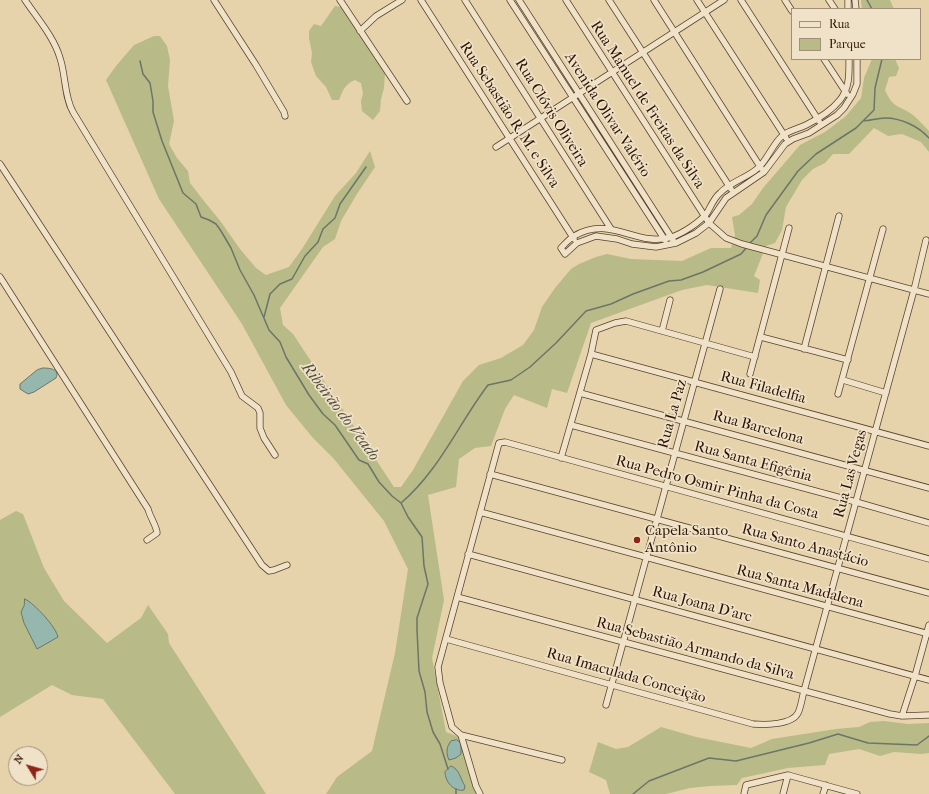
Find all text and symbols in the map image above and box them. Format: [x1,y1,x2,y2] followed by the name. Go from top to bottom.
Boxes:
[791,8,921,60] legend
[829,17,850,31] text: Rua
[586,18,708,192] street label: Rua Manuel de Freitas da Silva
[829,37,866,51] text: Parque
[455,39,563,191] street label: Rua Sebastião R. M. e Silva
[560,49,654,181] street label: Avenida Olivar Valério
[510,56,592,170] street label: Rua Clóvis Oliveira
[297,359,383,465] water label: Ribeirão do Veado
[718,368,808,408] street label: Rua Filadelfia
[655,377,691,451] street label: Rua La Paz
[711,407,805,449] street label: Rua Barcelona
[831,428,871,520] street label: Rua Las Vegas
[692,438,814,486] street label: Rua Santa Efigênia
[614,452,820,524] street label: Rua Pedro Osmir Pinha da Costa
[740,520,870,572] street label: Rua Santo Anastácio
[645,522,728,557] place label: Capela Santo Antônio
[632,535,642,545] marker: Capela Santo Antônio
[734,561,866,613] street label: Rua Santa Madalena
[650,583,754,627] street label: Rua Joana D'arc
[594,614,796,684] street label: Rua Sebastião Armando da Silva
[544,645,708,707] street label: Rua Imaculada Conceição
[8,746,48,786] north arrow
[11,752,27,766] text: N

